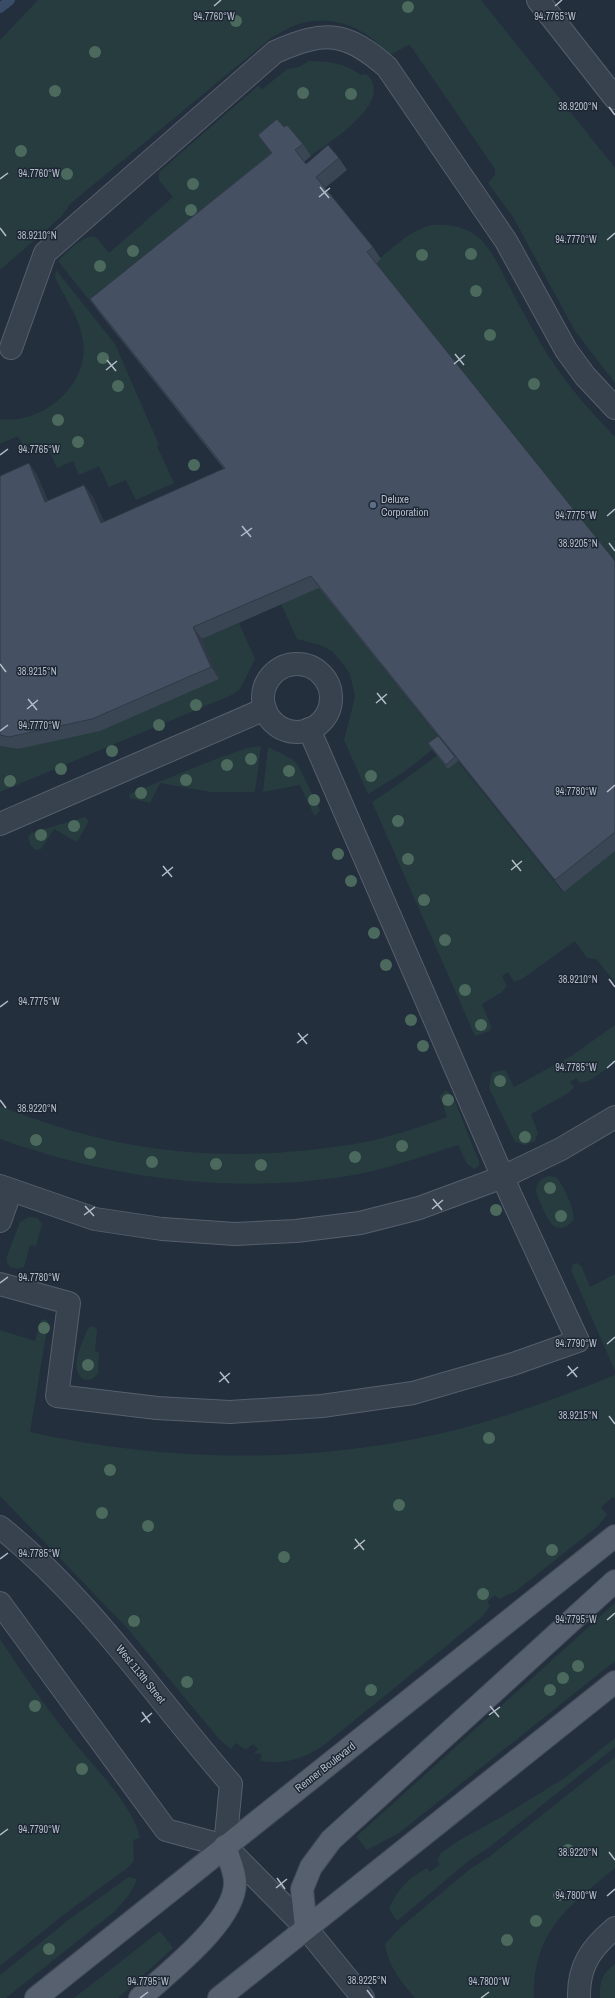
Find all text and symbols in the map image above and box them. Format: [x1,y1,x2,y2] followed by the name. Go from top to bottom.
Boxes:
[193,10,235,23] text: 94.7760°W
[534,10,576,23] text: 94.7765°W
[558,100,598,113] text: 38.9200°N
[18,167,60,180] text: 94.7760°W
[17,229,57,242] text: 38.9210°N
[555,233,597,246] text: 94.7770°W
[18,443,60,456] text: 94.7765°W
[381,492,429,519] place label: Deluxe Corporation
[368,500,378,510] marker: Deluxe Corporation
[555,509,597,522] text: 94.7775°W
[558,537,598,550] text: 38.9205°N
[17,665,57,678] text: 38.9215°N
[18,719,60,732] text: 94.7770°W
[555,785,597,798] text: 94.7780°W
[558,973,598,986] text: 38.9210°N
[18,995,60,1008] text: 94.7775°W
[555,1061,597,1074] text: 94.7785°W
[17,1102,57,1115] text: 38.9220°N
[18,1271,60,1284] text: 94.7780°W
[555,1337,597,1350] text: 94.7790°W
[558,1409,598,1422] text: 38.9215°N
[18,1547,60,1560] text: 94.7785°W
[555,1613,597,1626] text: 94.7795°W
[113,1642,169,1707] street label: West 113th Street
[292,1739,358,1795] street label: Renner Boulevard
[18,1823,60,1836] text: 94.7790°W
[558,1846,598,1859] text: 38.9220°N
[555,1889,597,1902] text: 94.7800°W
[347,1974,387,1987] text: 38.9225°N
[127,1975,169,1988] text: 94.7795°W
[468,1975,510,1988] text: 94.7800°W

